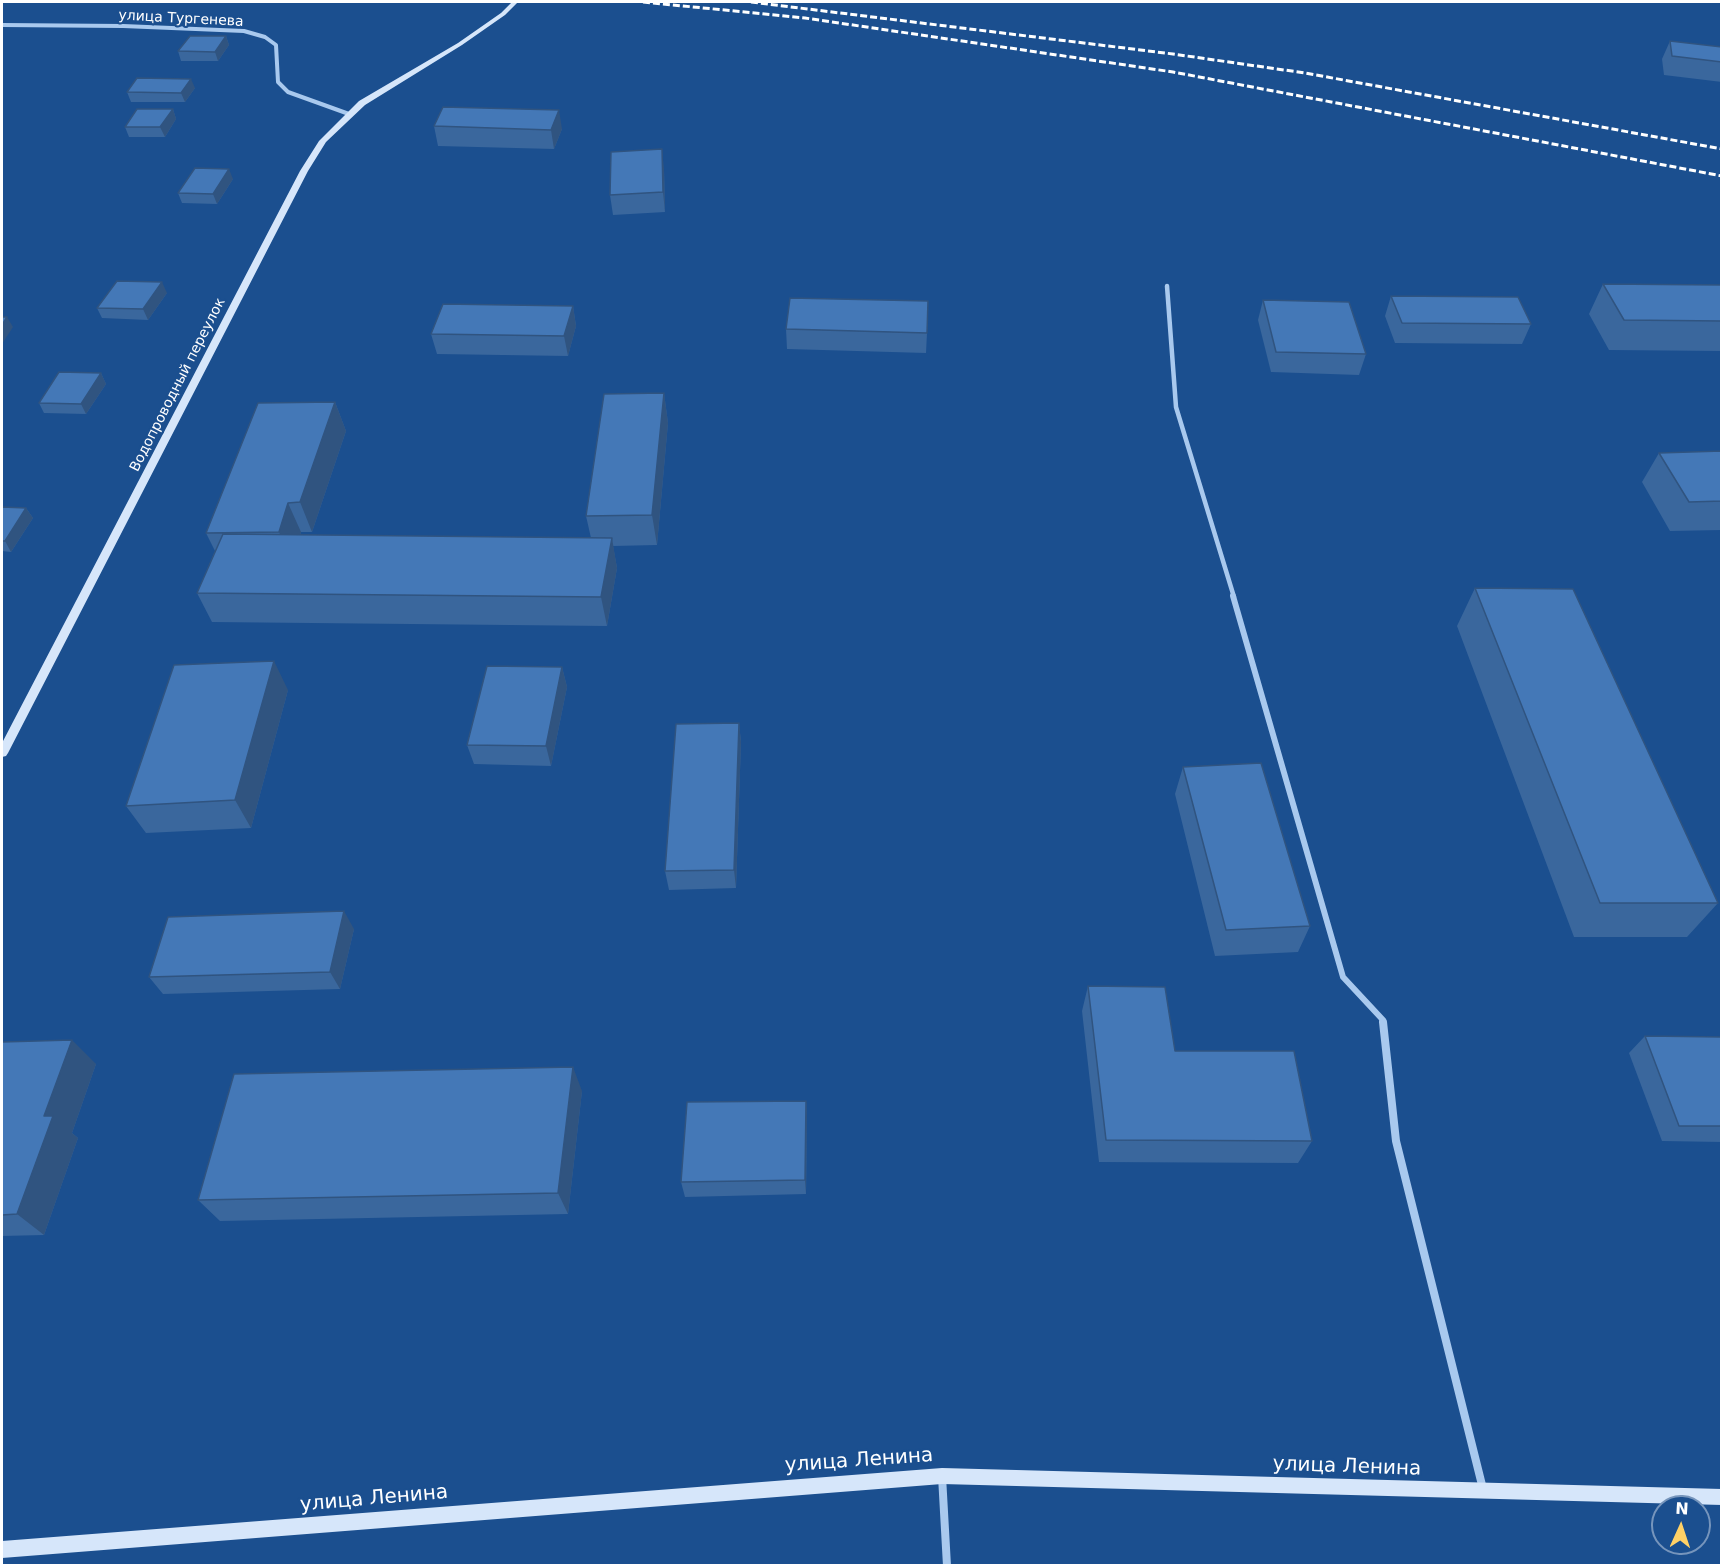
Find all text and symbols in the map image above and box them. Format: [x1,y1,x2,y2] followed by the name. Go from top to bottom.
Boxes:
[118,7,244,31] street label: улица Тургенева
[127,295,229,475] street label: Водопроводный переулок
[784,1444,934,1478] street label: улица Ленина
[1272,1452,1422,1482] street label: улица Ленина
[299,1481,449,1517] street label: улица Ленина
[1651,1495,1711,1555] north arrow
[1675,1499,1689,1518] text: N

